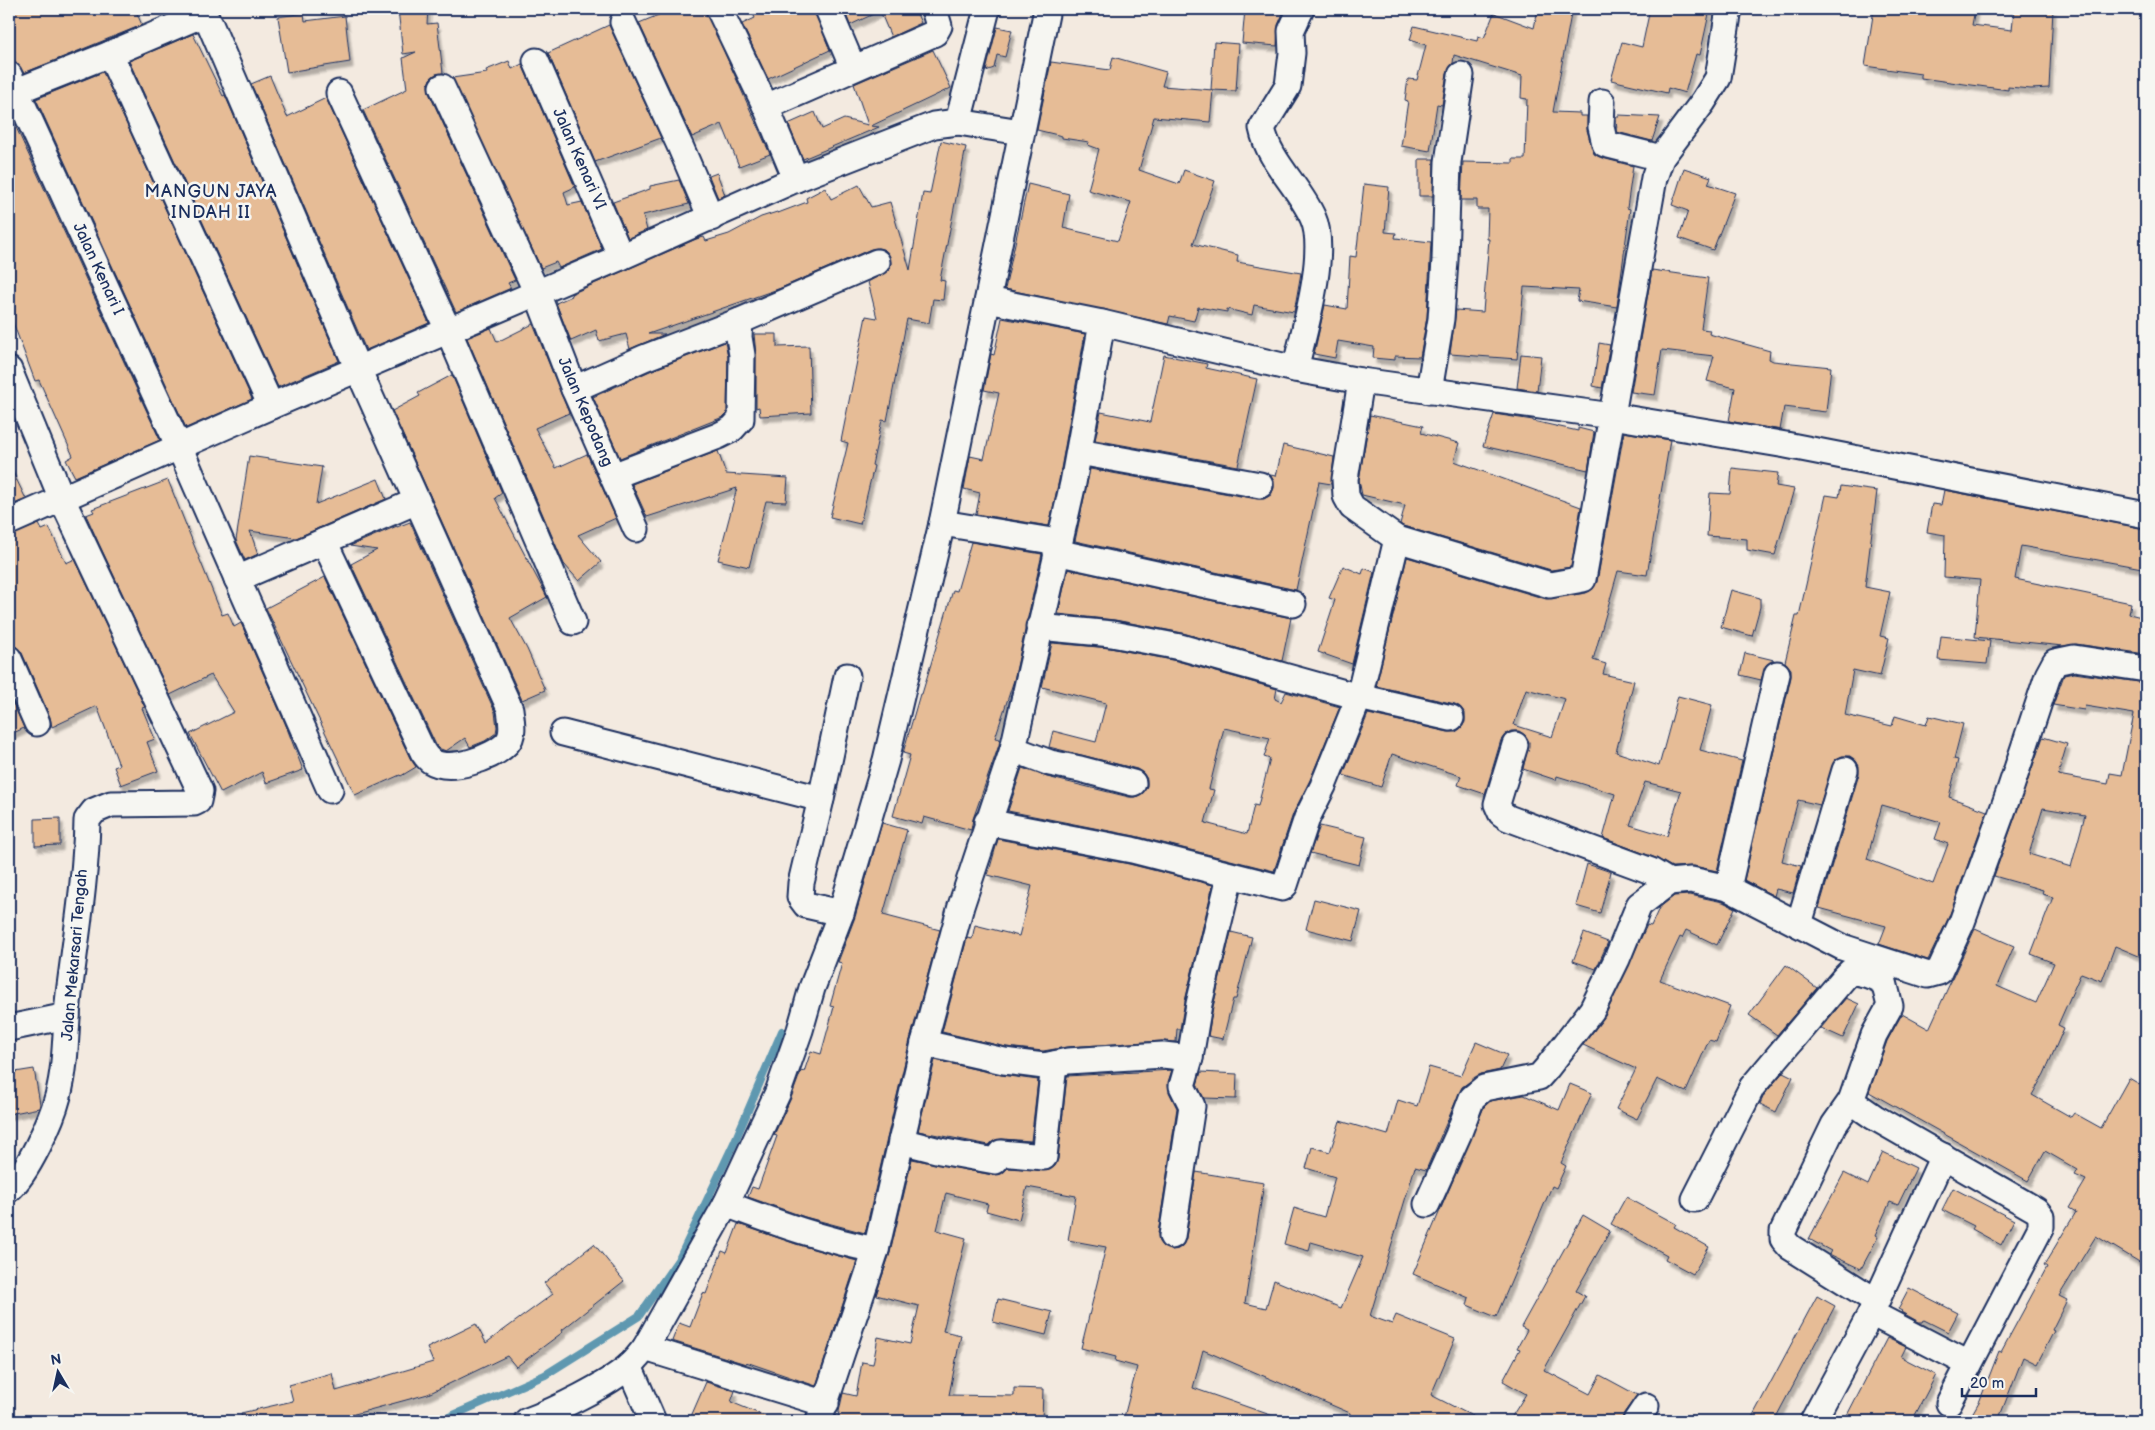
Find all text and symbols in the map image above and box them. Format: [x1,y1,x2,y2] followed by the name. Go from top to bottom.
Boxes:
[548,105,610,213] street label: Jalan Kenari VI
[144,181,278,223] district label: MANGUN JAYA INDAH II
[68,220,128,318] street label: Jalan Kenari I
[553,354,617,470] street label: Jalan Kepodang
[58,868,92,1042] street label: Jalan Mekarsari Tengah
[32,1348,82,1398] north arrow
[50,1350,63,1369] text: N
[1962,1365,2036,1397] scale bar
[1970,1374,2004,1393] text: 20 m

